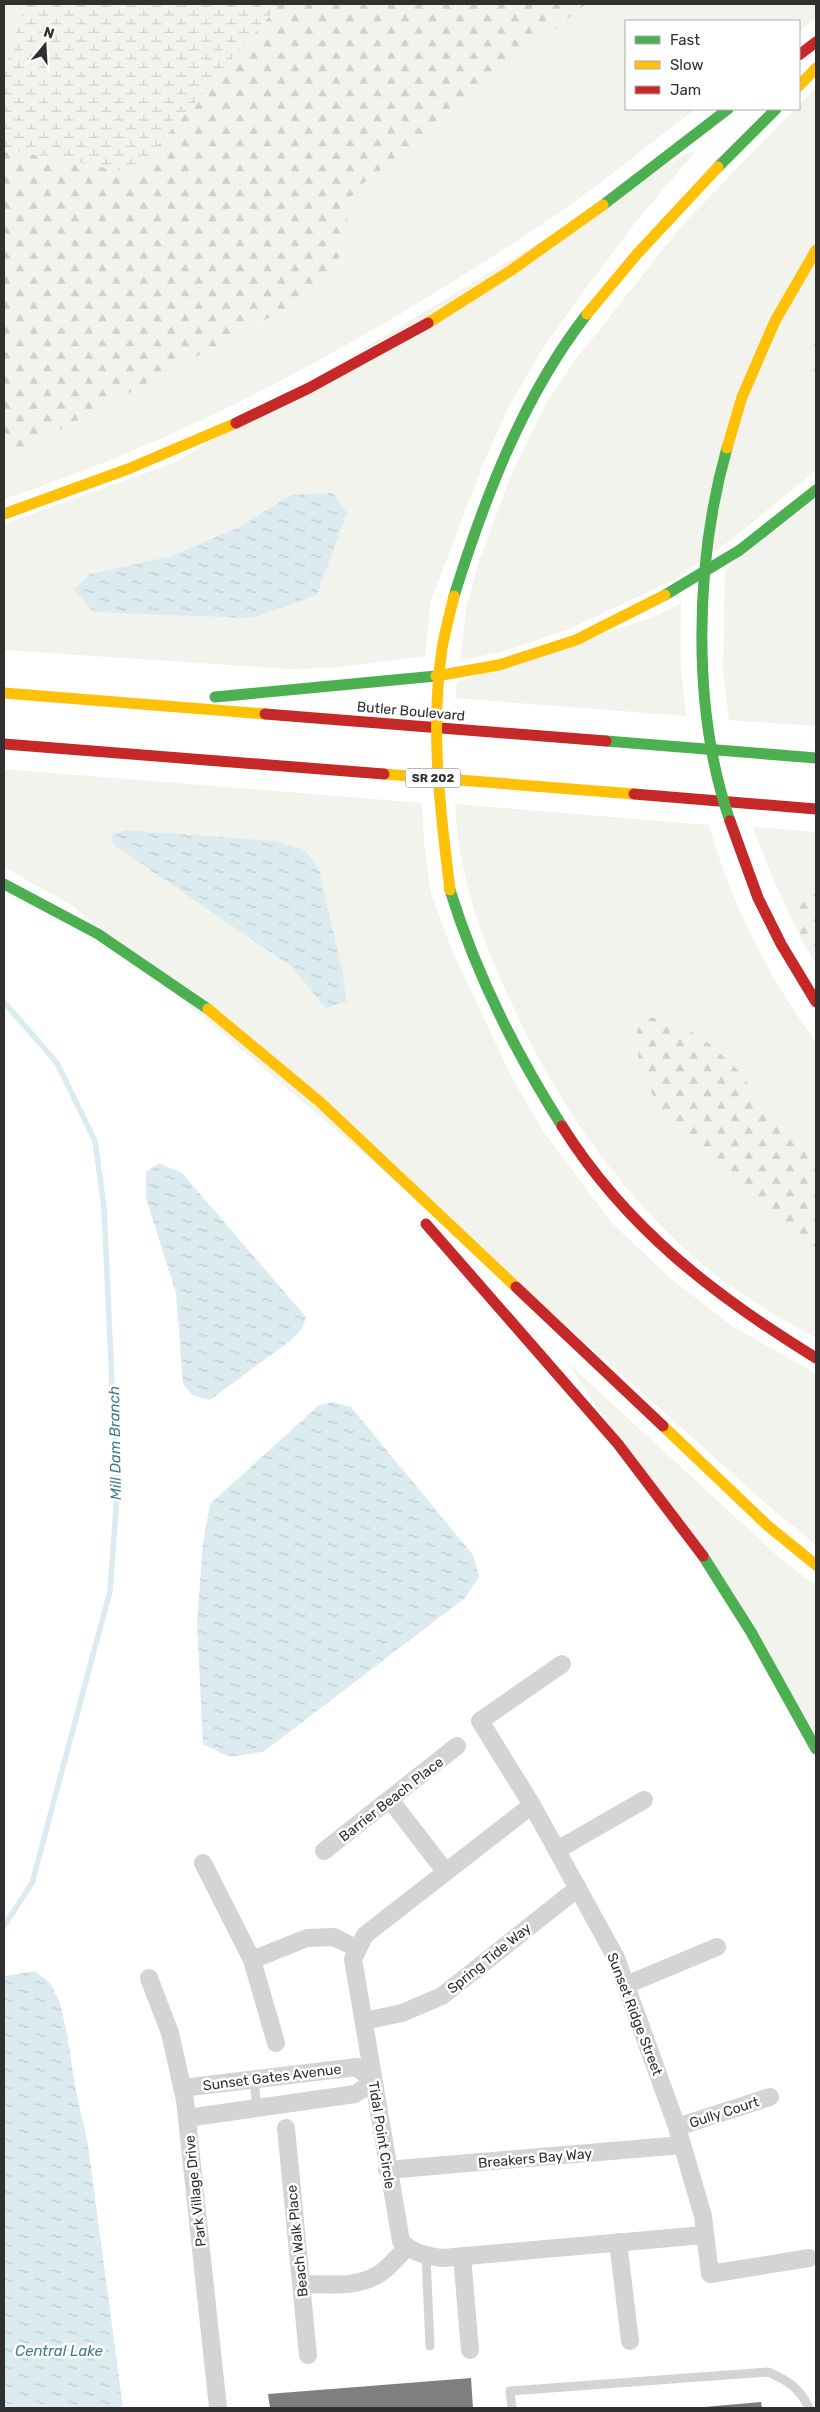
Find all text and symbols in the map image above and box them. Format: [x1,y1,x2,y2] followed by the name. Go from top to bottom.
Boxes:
[20,20,70,70] north arrow
[625,20,800,110] legend
[41,23,56,43] text: N
[670,31,700,49] text: Fast
[670,56,703,74] text: Slow
[670,81,701,99] text: Jam
[356,698,466,725] street label: Butler Boulevard
[406,768,460,788] road number: SR 202
[105,1386,125,1500] water label: Mill Dam Branch
[336,1753,447,1845] street label: Barrier Beach Place
[444,1919,535,1997] street label: Spring Tide Way
[603,1950,666,2079] street label: Sunset Ridge Street
[202,2061,342,2094] street label: Sunset Gates Avenue
[365,2080,398,2190] street label: Tidal Point Circle
[687,2093,762,2132] street label: Gully Court
[181,2134,210,2248] street label: Park Village Drive
[477,2145,593,2172] street label: Breakers Bay Way
[283,2184,312,2298] street label: Beach Walk Place
[15,2342,104,2360] water label: Central Lake

